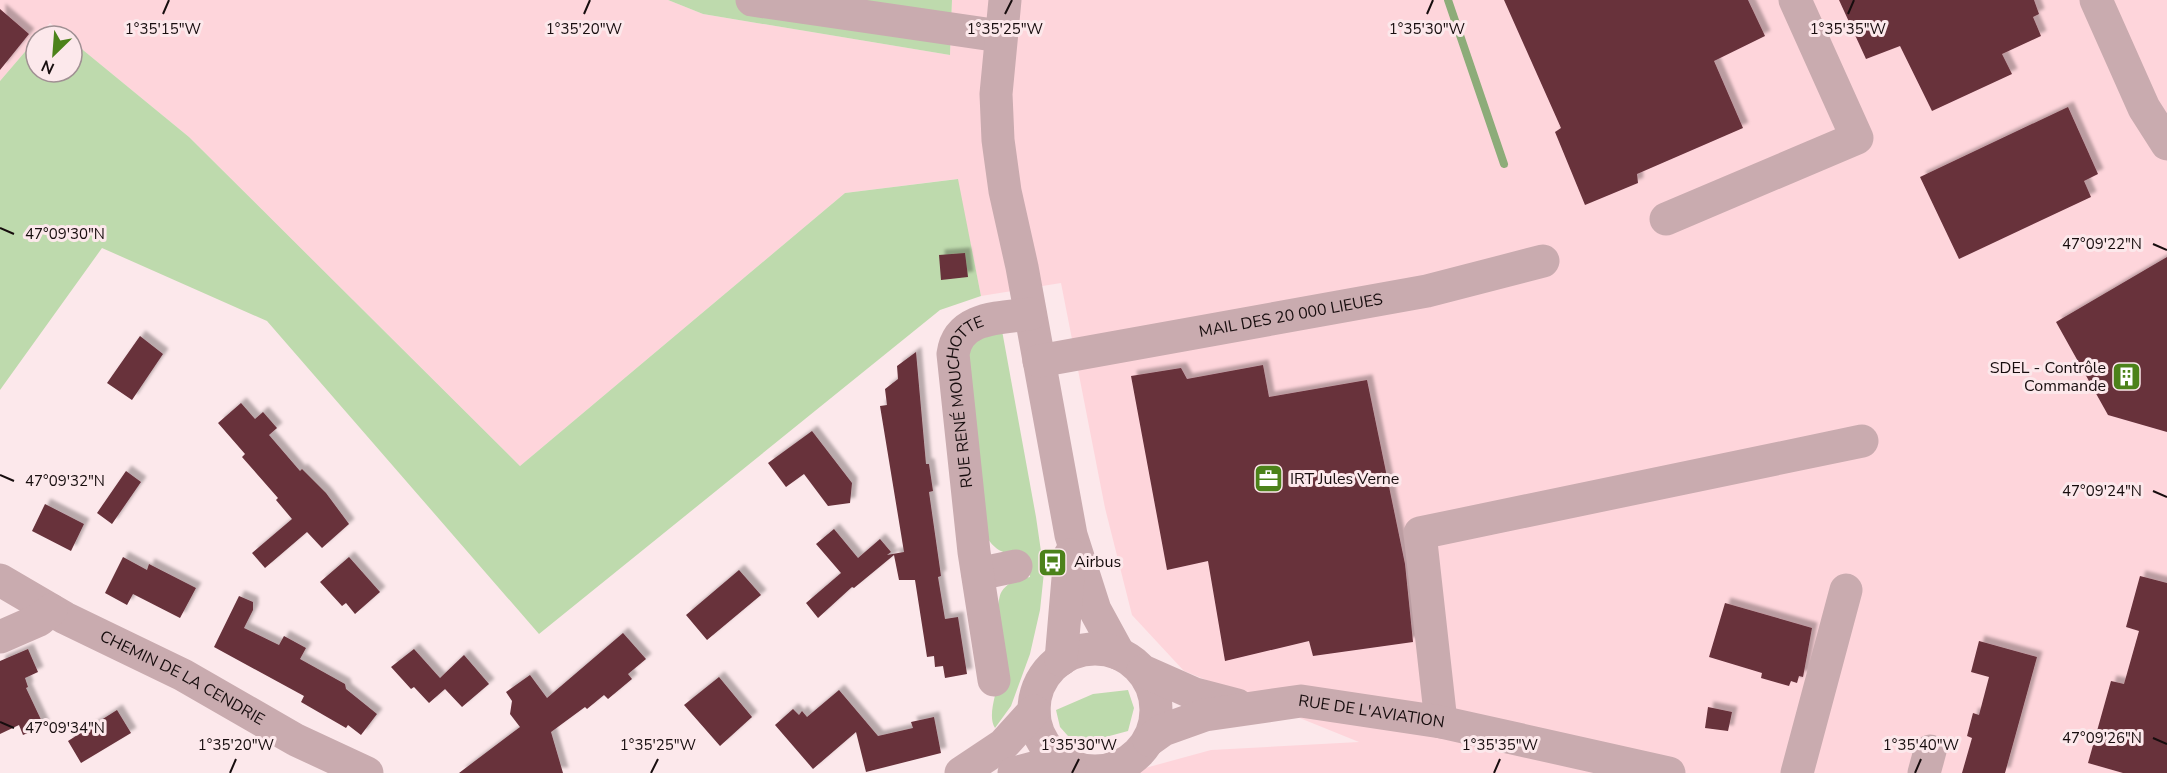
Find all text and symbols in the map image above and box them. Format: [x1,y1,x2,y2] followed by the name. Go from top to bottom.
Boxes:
[125,19,202,39] text: 1°35'15"W
[546,19,623,39] text: 1°35'20"W
[967,19,1044,39] text: 1°35'25"W
[1389,19,1466,39] text: 1°35'30"W
[1810,19,1887,39] text: 1°35'35"W
[24,24,84,84] north arrow
[38,54,58,79] text: N
[25,224,105,244] text: 47°09'30"N
[2062,234,2142,254] text: 47°09'22"N
[1197,288,1385,343] street label: MAIL DES 20 000 LIEUES
[941,311,987,489] street label: RUE RENÉ MOUCHOTTE
[1990,357,2106,397] place label: SDEL - Contrôle Commande
[2111,361,2143,393] building icon: SDEL - Contrôle Commande
[1253,463,1285,495] office icon: IRT Jules Verne
[1290,468,1399,490] place label: IRT Jules Verne
[25,471,105,491] text: 47°09'32"N
[2062,481,2142,501] text: 47°09'24"N
[1037,546,1069,578] bus stop icon: Airbus
[1074,551,1121,573] place label: Airbus
[96,625,269,731] street label: CHEMIN DE LA CENDRIE
[1297,690,1446,733] street label: RUE DE L'AVIATION
[25,718,105,738] text: 47°09'34"N
[2062,728,2142,748] text: 47°09'26"N
[198,735,275,755] text: 1°35'20"W
[620,735,697,755] text: 1°35'25"W
[1041,735,1118,755] text: 1°35'30"W
[1462,735,1539,755] text: 1°35'35"W
[1883,735,1960,755] text: 1°35'40"W

